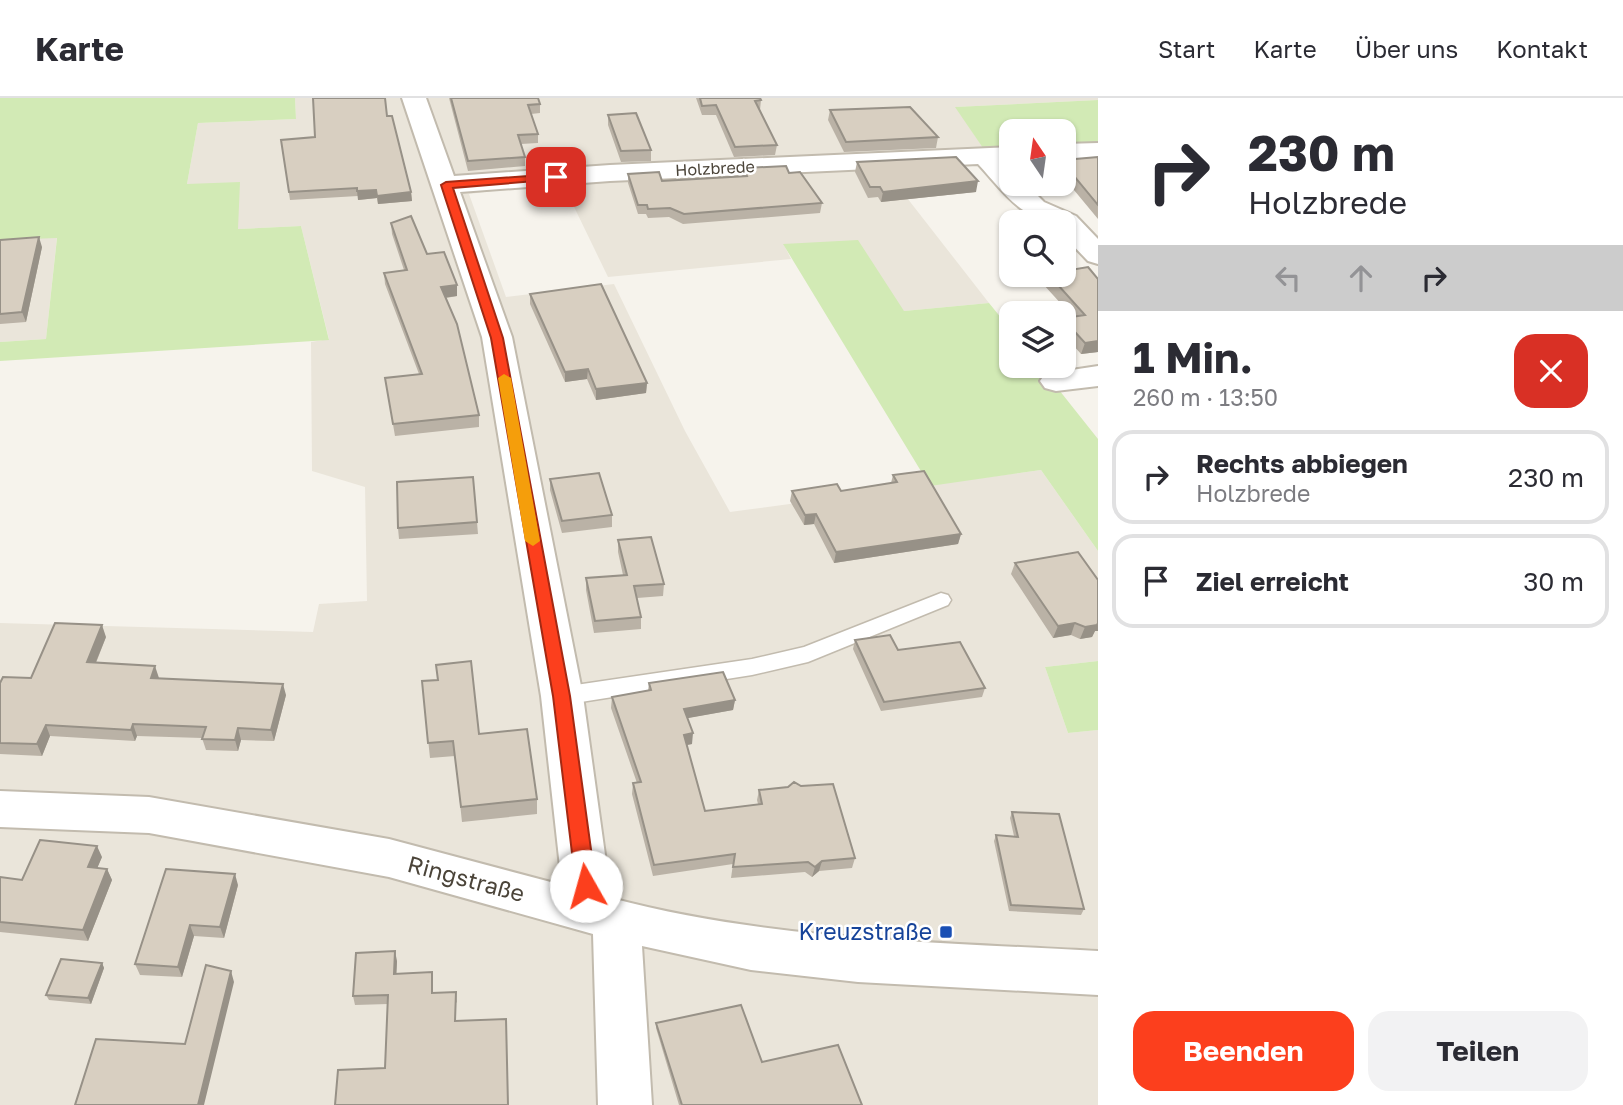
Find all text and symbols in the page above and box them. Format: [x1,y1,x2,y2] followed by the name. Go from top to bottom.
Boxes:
[35,29,124,68] text: Karte
[1158,34,1215,63] text: Start
[1253,34,1317,63] text: Karte
[1355,34,1458,63] text: Über uns
[1496,34,1588,63] text: Kontakt
[999,119,1076,196] north arrow
[999,119,1076,378] map controls
[1248,123,1395,182] text: 230 m
[1133,126,1224,217] icon: right
[526,147,586,207] pin
[675,156,755,180] street label: Holzbrede
[537,158,575,196] icon: arrive
[1248,183,1407,221] text: Holzbrede
[999,210,1076,287] button: search
[1269,259,1307,297] icon: left
[1342,259,1380,297] icon: ahead
[1415,259,1453,297] icon: right
[999,301,1076,378] button: layers
[1133,332,1253,382] text: 1 Min.
[1514,334,1588,408] button: close
[1133,383,1278,411] text: 260 m · 13:50
[1196,448,1408,479] text: Rechts abbiegen
[1137,458,1175,496] icon: right
[1508,462,1584,493] text: 230 m
[1196,479,1310,507] text: Holzbrede
[1137,562,1175,600] icon: arrive
[1196,566,1349,597] text: Ziel erreicht
[1523,566,1584,597] text: 30 m
[405,849,528,907] street label: Ringstraße
[549,849,623,923] position arrow
[799,917,932,945] place label: Kreuzstraße
[938,924,954,940] marker: Kreuzstraße
[1133,1011,1354,1091] button: Beenden
[1368,1011,1588,1091] button: Teilen

